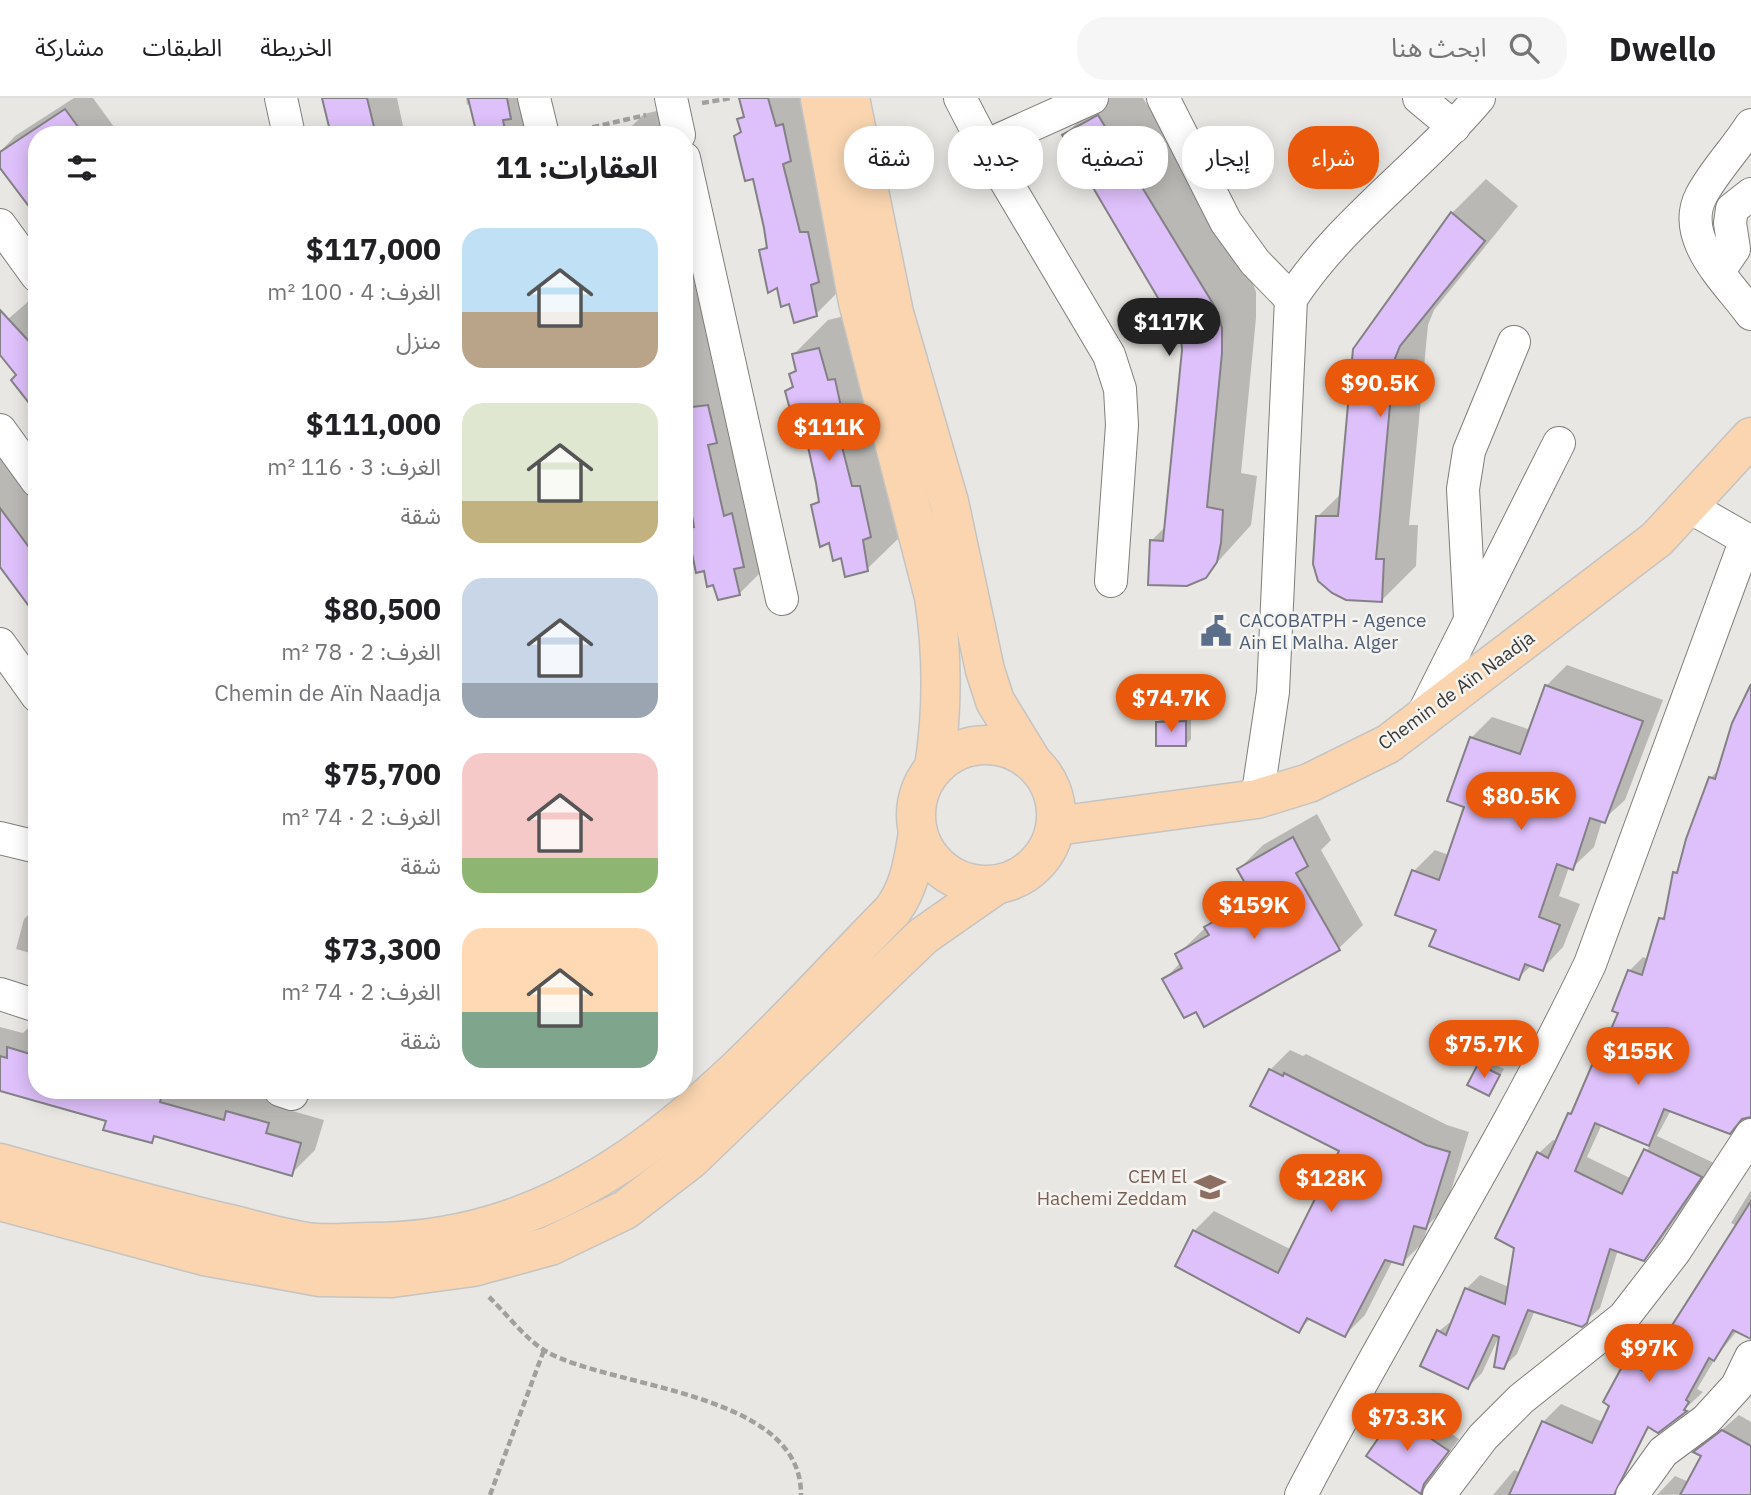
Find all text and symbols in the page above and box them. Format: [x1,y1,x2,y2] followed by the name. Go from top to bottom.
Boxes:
[1077,17,1567,80] search box
[1609,27,1716,70] text: Dwello
[1505,29,1543,67] icon: search
[1391,30,1487,64] text: ابحث هنا
[35,31,104,63] text: مشاركة
[142,31,222,63] text: الطبقات
[260,31,332,63] text: الخريطة
[844,126,934,189] chip: شقة
[948,126,1043,189] chip: جديد
[1057,126,1168,189] chip: تصفية
[1182,126,1274,189] chip: إيجار
[1288,126,1379,189] chip: شراء
[496,147,658,186] text: العقارات: 11
[63,149,101,187] icon: filters
[306,229,441,268] text: $117,000
[518,256,602,340] icon: home
[267,276,441,306] text: الغرف: 4 · 100 m²
[1120,299,1218,358] pin: $117K
[1133,306,1205,336] text: $117K
[396,325,441,355] text: منزل
[1323,360,1437,419] pin: $90.5K
[1341,367,1419,397] text: $90.5K
[306,404,441,443] text: $111,000
[780,404,878,463] pin: $111K
[793,411,865,441] text: $111K
[518,431,602,515] icon: home
[267,451,441,481] text: الغرف: 3 · 116 m²
[400,500,441,530] text: شقة
[324,589,441,628] text: $80,500
[518,606,602,690] icon: home
[1239,608,1426,654] place label: CACOBATPH - Agence Ain El Malha. Alger
[1199,614,1233,648] public building icon: CACOBATPH - Agence Ain El Malha. Alger
[1373,625,1539,755] street label: Chemin de Aïn Naadja
[281,636,441,666] text: الغرف: 2 · 78 m²
[1114,674,1228,734] pin: $74.7K
[214,677,441,707] text: Chemin de Aïn Naadja
[1132,682,1210,712] text: $74.7K
[324,754,441,793] text: $75,700
[1464,772,1578,832] pin: $80.5K
[1482,780,1560,810] text: $80.5K
[518,781,602,865] icon: home
[281,801,441,831] text: الغرف: 2 · 74 m²
[400,850,441,880] text: شقة
[1205,882,1303,941] pin: $159K
[1218,889,1290,919] text: $159K
[324,929,441,968] text: $73,300
[518,956,602,1040] icon: home
[281,976,441,1006] text: الغرف: 2 · 74 m²
[1427,1020,1541,1080] pin: $75.7K
[400,1025,441,1055] text: شقة
[1445,1028,1523,1058] text: $75.7K
[1589,1028,1687,1087] pin: $155K
[1602,1035,1674,1065] text: $155K
[1282,1154,1380,1214] pin: $128K
[1295,1162,1367,1192] text: $128K
[1037,1164,1187,1210] place label: CEM El Hachemi Zeddam
[1193,1170,1227,1204] school or university icon: CEM El Hachemi Zeddam
[1608,1324,1690,1384] pin: $97K
[1620,1332,1678,1362] text: $97K
[1350,1394,1464,1453] pin: $73.3K
[1368,1401,1446,1431] text: $73.3K

